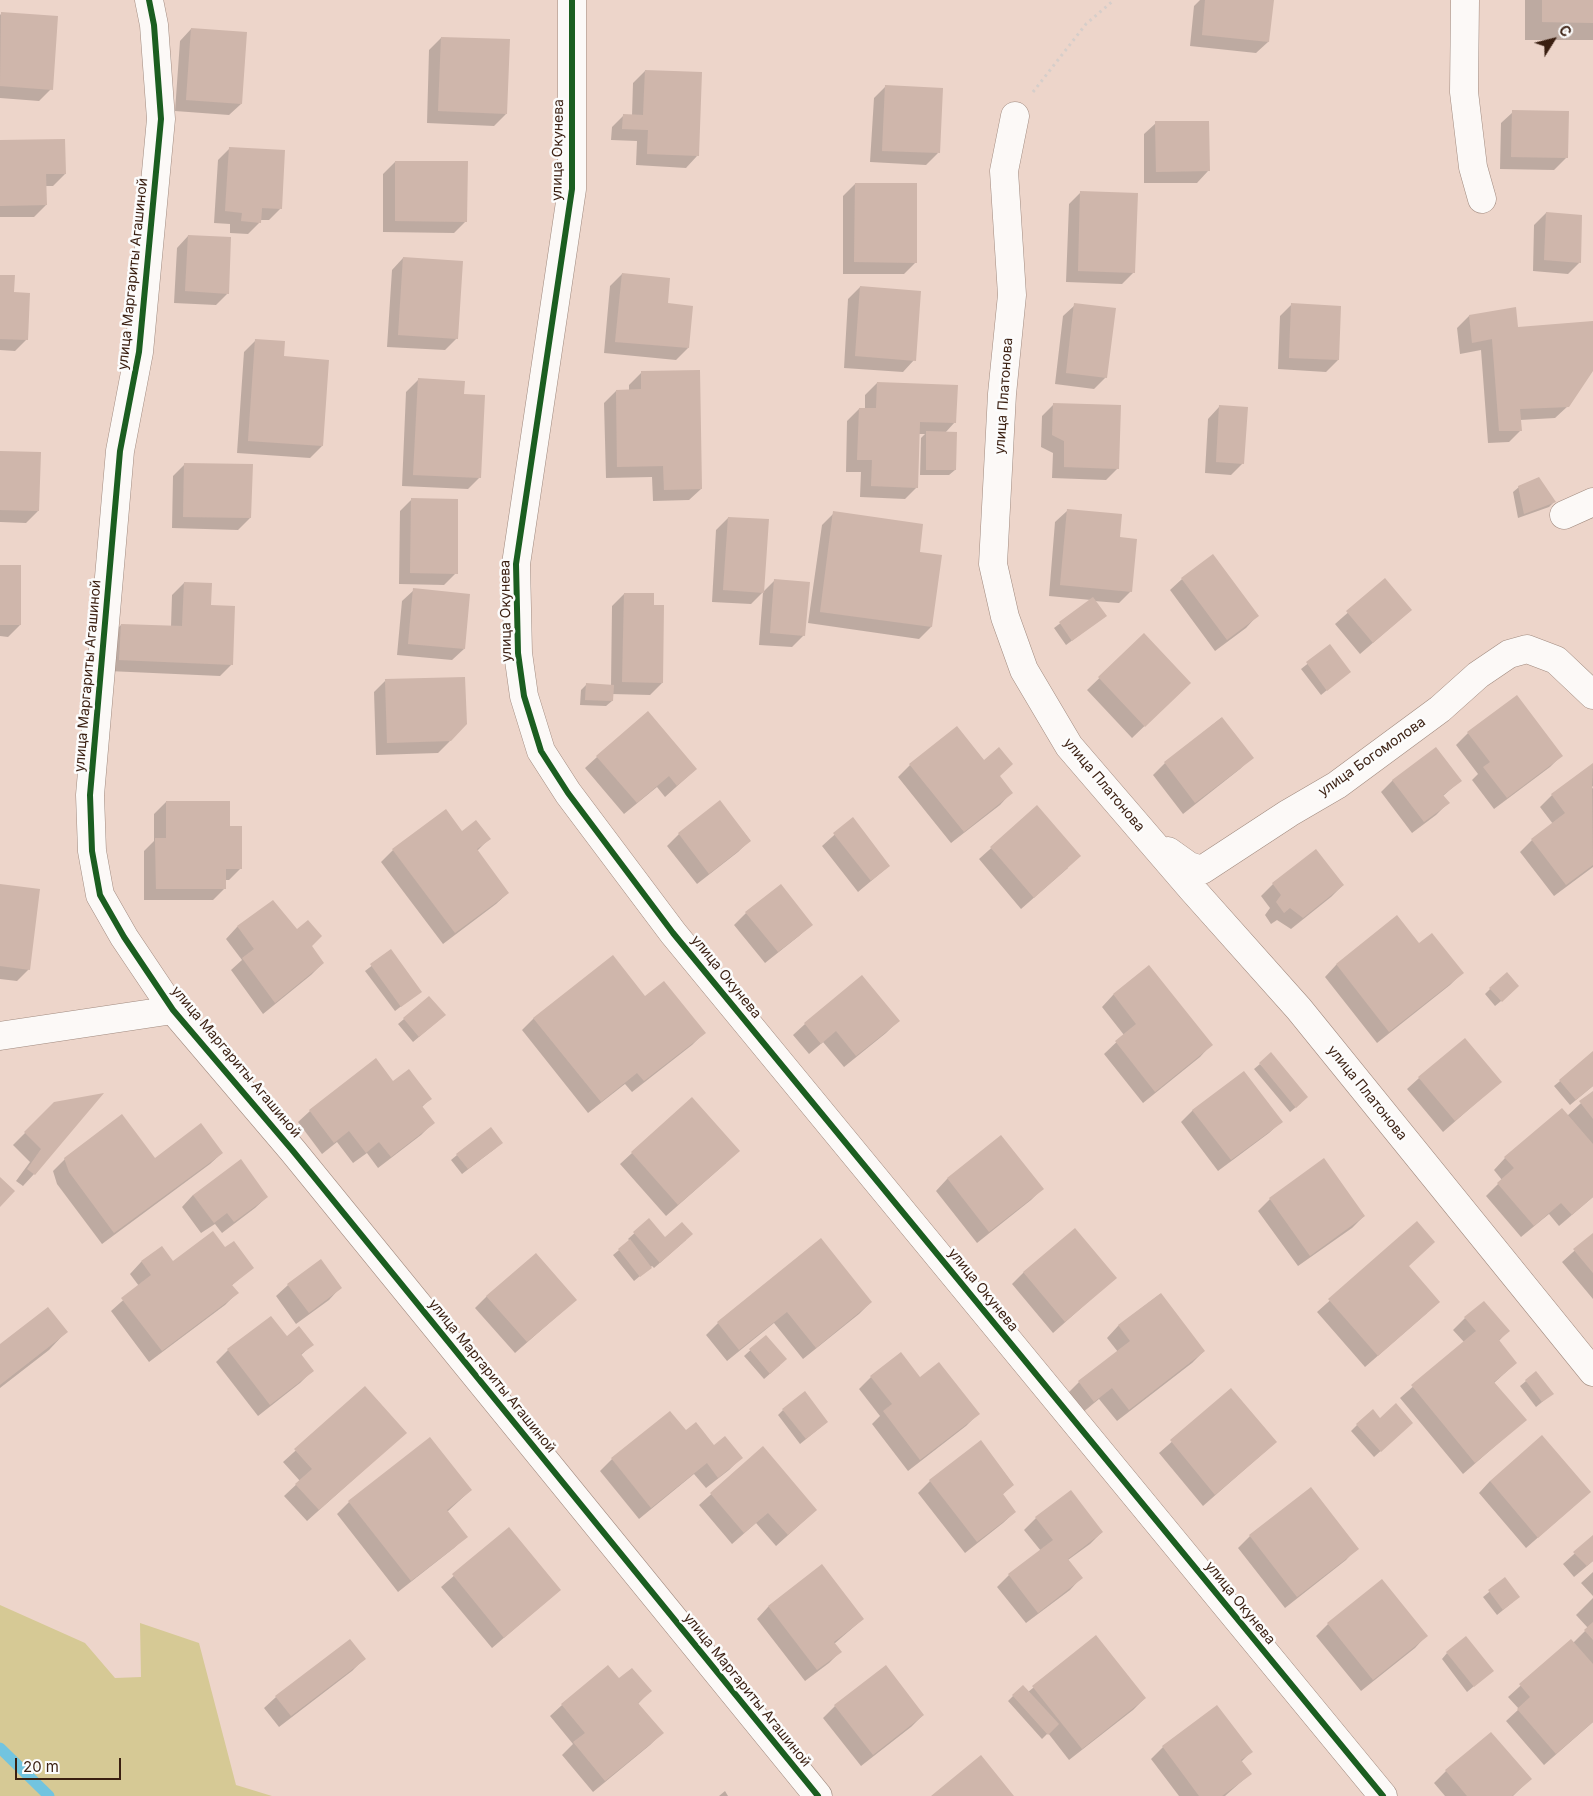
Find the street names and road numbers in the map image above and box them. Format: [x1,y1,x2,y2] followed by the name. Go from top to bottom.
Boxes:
[549,99,567,201] street label: улица Окунева
[115,177,151,371] street label: улица Маргариты Агашиной
[992,337,1016,455] street label: улица Платонова
[497,560,515,662] street label: улица Окунева
[71,579,105,773] street label: улица Маргариты Агашиной
[1315,714,1429,800] street label: улица Богомолова
[1060,735,1148,835] street label: улица Платонова
[687,932,765,1022] street label: улица Окунева
[168,983,304,1141] street label: улица Маргариты Агашиной
[1324,1042,1410,1144] street label: улица Платонова
[944,1245,1022,1335] street label: улица Окунева
[425,1296,559,1456] street label: улица Маргариты Агашиной
[1201,1558,1279,1648] street label: улица Окунева
[680,1610,814,1770] street label: улица Маргариты Агашиной

